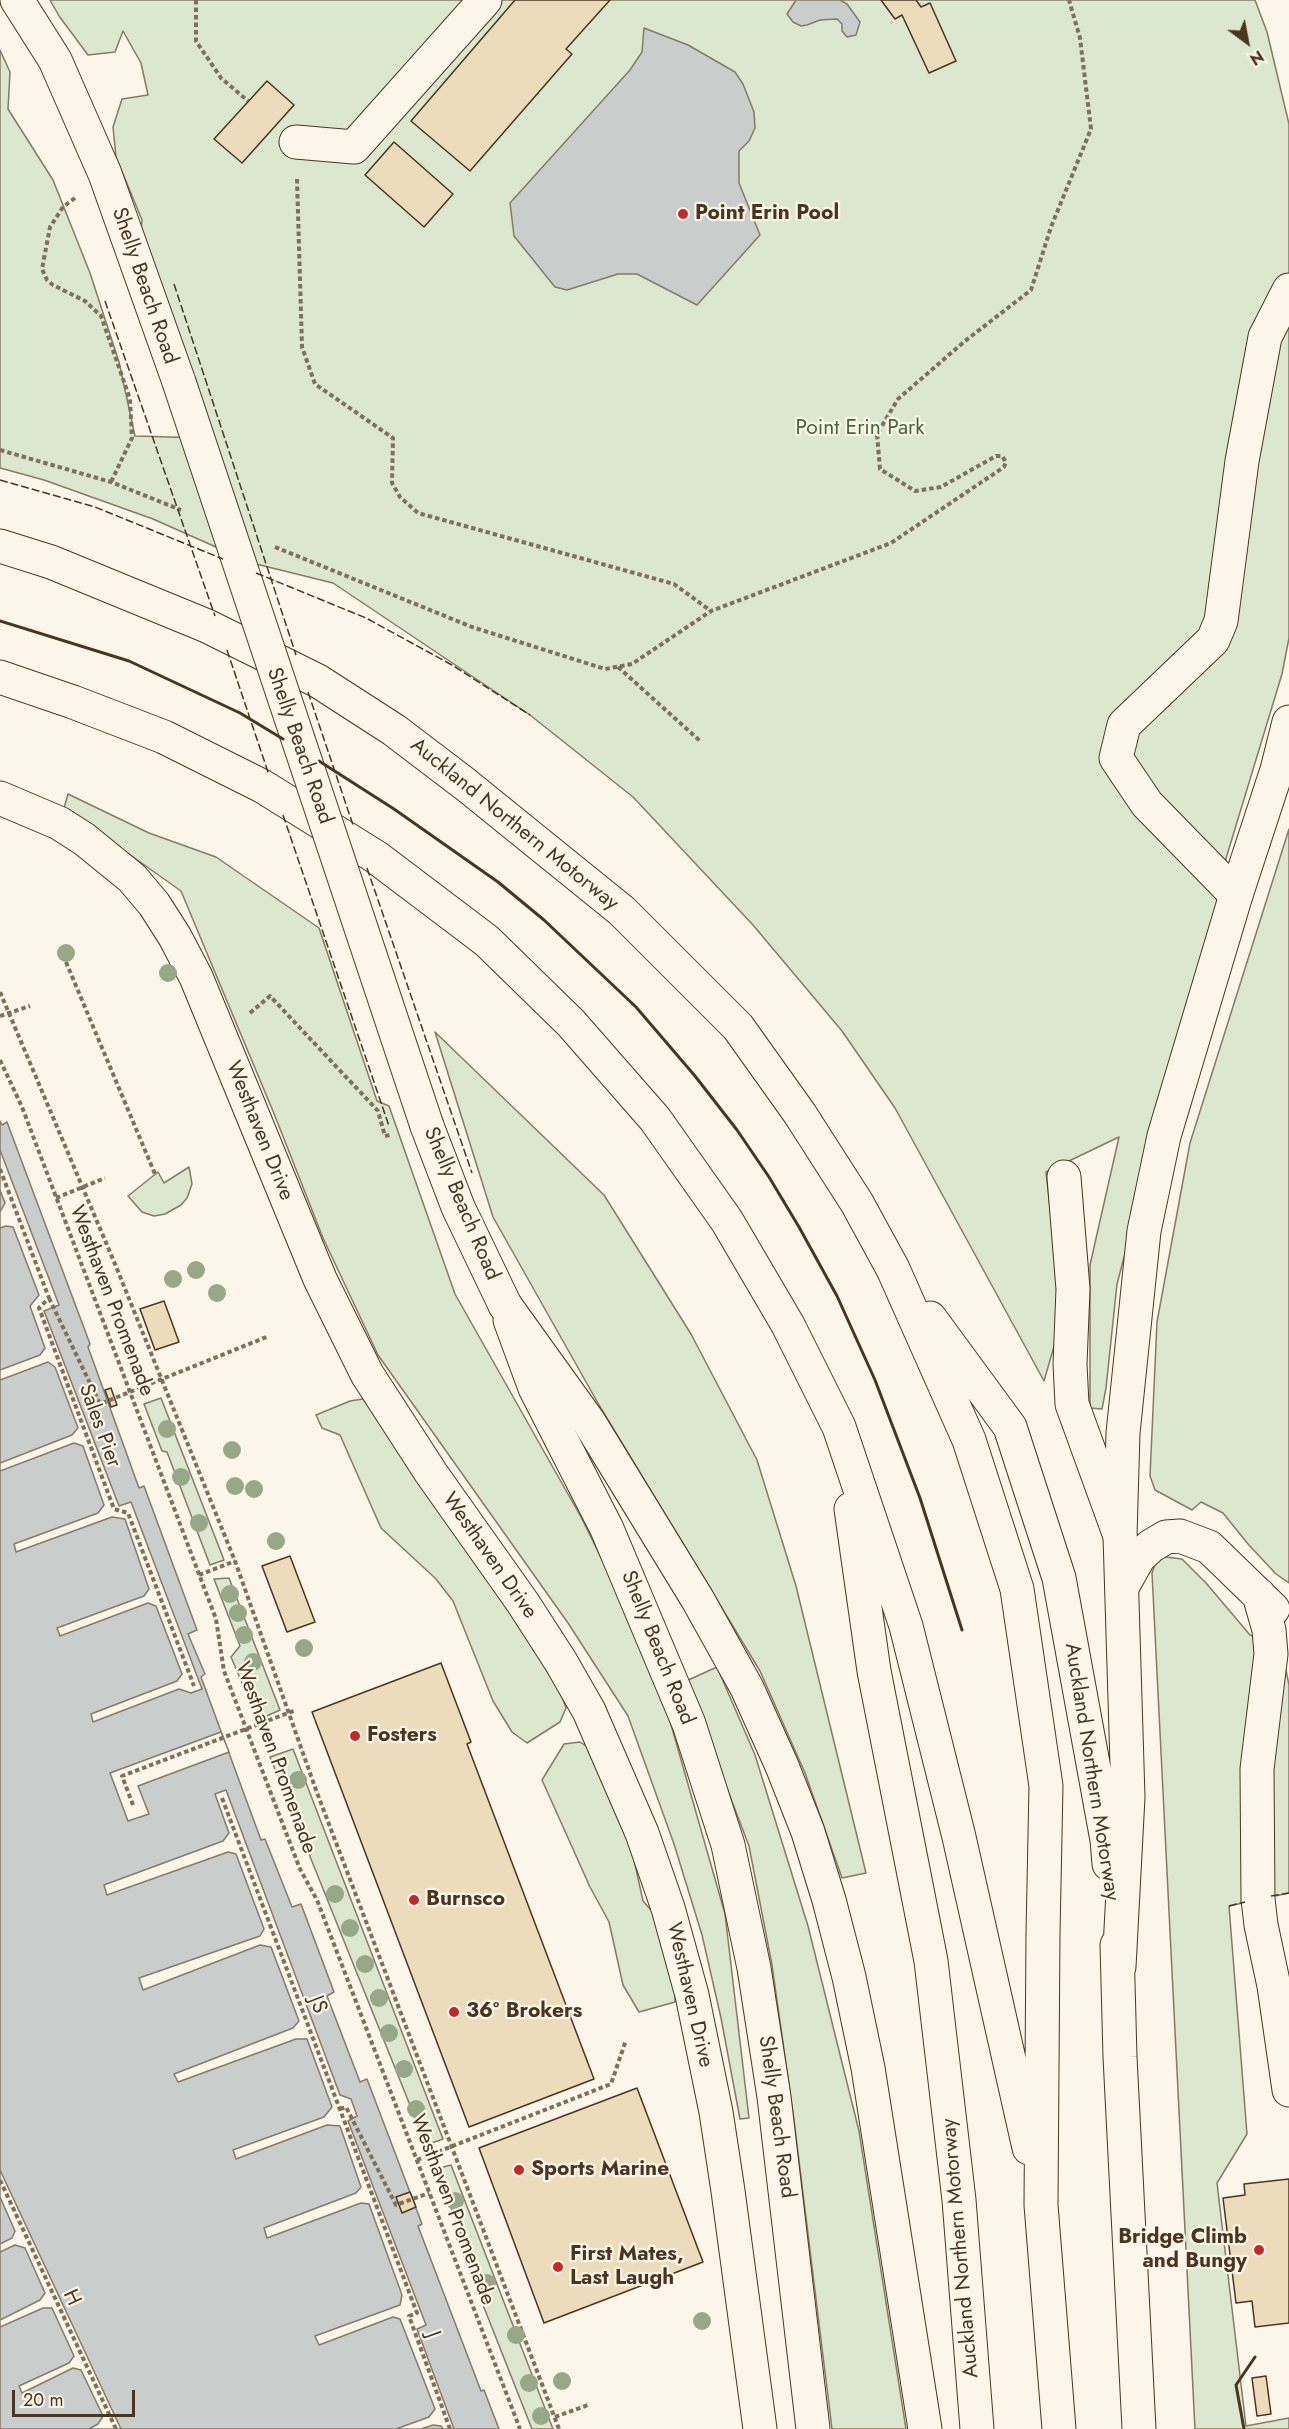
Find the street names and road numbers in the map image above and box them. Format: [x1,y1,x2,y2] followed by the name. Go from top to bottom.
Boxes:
[105,204,183,368] street label: Shelly Beach Road
[260,664,338,828] street label: Shelly Beach Road
[405,733,623,917] street label: Auckland Northern Motorway
[220,1058,298,1204] street label: Westhaven Drive
[417,1124,505,1284] street label: Shelly Beach Road
[63,1202,159,1400] street label: Westhaven Promenade
[72,1381,126,1471] street label: Sales Pier
[436,1488,542,1624] street label: Westhaven Drive
[615,1567,699,1729] street label: Shelly Beach Road
[1058,1641,1124,1903] street label: Auckland Northern Motorway
[229,1659,321,1857] street label: Westhaven Promenade
[660,1920,718,2070] street label: Westhaven Drive
[302,1993,332,2017] street label: JS
[752,2034,800,2200] street label: Shelly Beach Road
[404,2111,500,2309] street label: Westhaven Promenade
[937,2117,985,2379] street label: Auckland Northern Motorway
[56,2286,86,2310] street label: H
[419,2328,445,2342] street label: J

